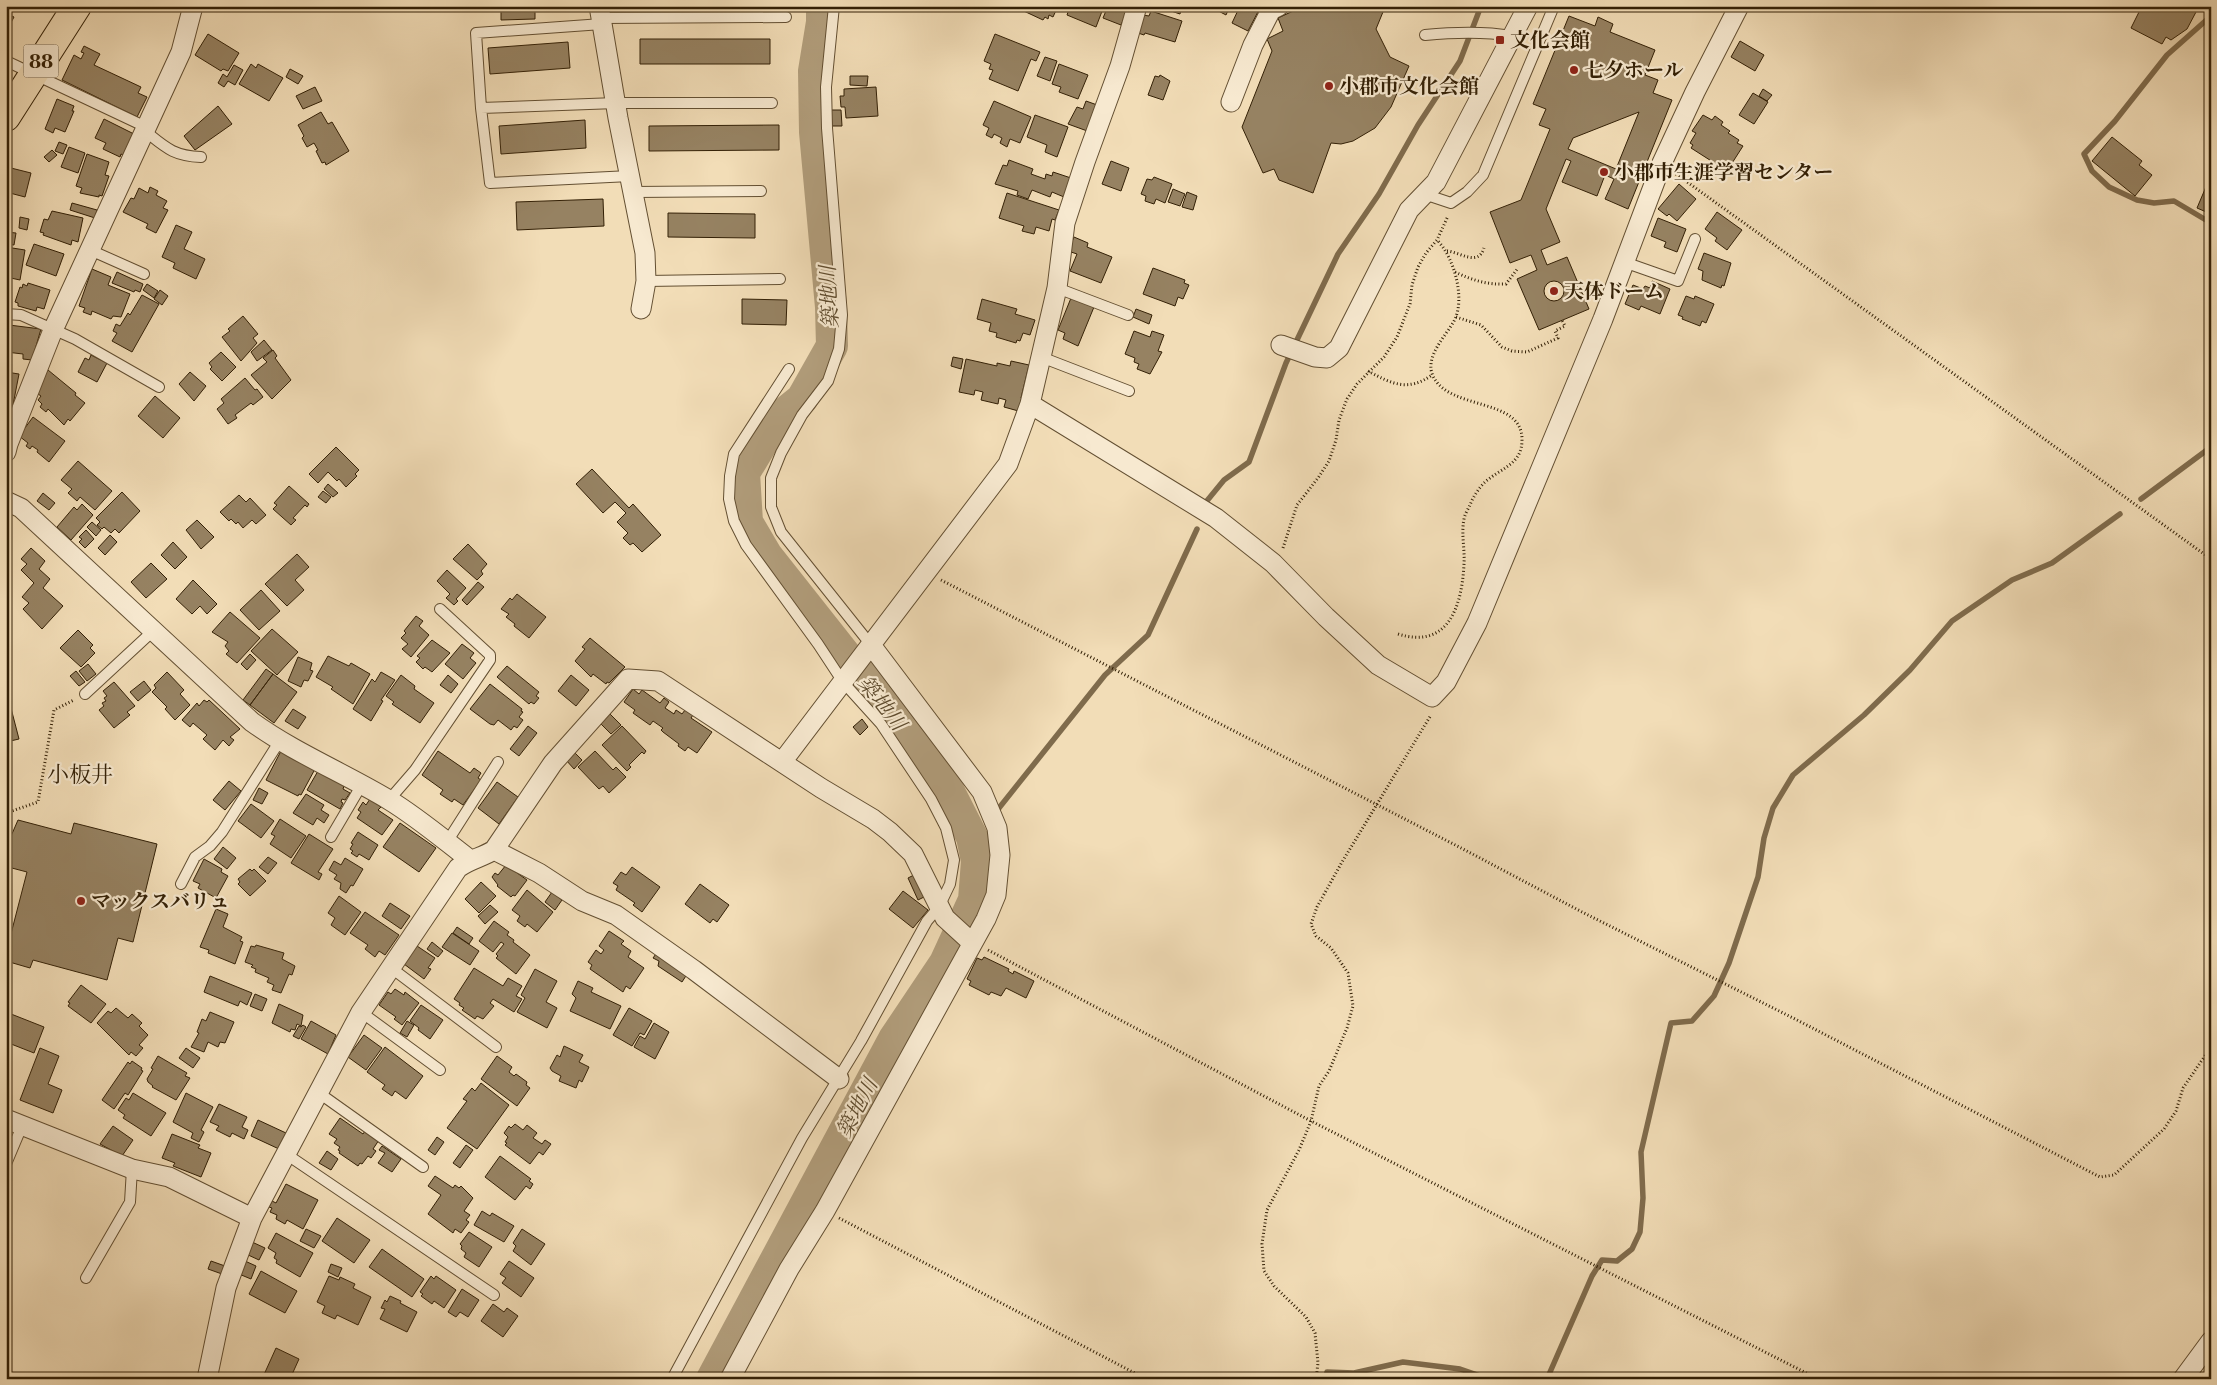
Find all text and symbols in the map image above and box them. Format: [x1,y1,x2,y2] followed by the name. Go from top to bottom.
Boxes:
[1510,29,1590,54] place label: 文化会館
[1494,34,1506,46] marker: 文化会館
[23,44,58,78] road number: 88
[1584,59,1684,84] place label: 七夕ホール
[1568,64,1580,76] marker: 七夕ホール
[1339,75,1479,100] place label: 小郡市文化会館
[1323,80,1335,92] marker: 小郡市文化会館
[1614,161,1833,186] place label: 小郡市生涯学習センター
[1598,166,1610,178] marker: 小郡市生涯学習センター
[815,263,845,329] water label: 築地川
[1564,280,1664,305] place label: 天体ドーム
[1548,285,1560,297] marker: 天体ドーム
[852,671,912,738] water label: 築地川
[47,762,113,789] district label: 小板井
[91,890,229,915] place label: マックスバリュ
[75,895,87,907] marker: マックスバリュ
[832,1073,885,1142] water label: 築地川

